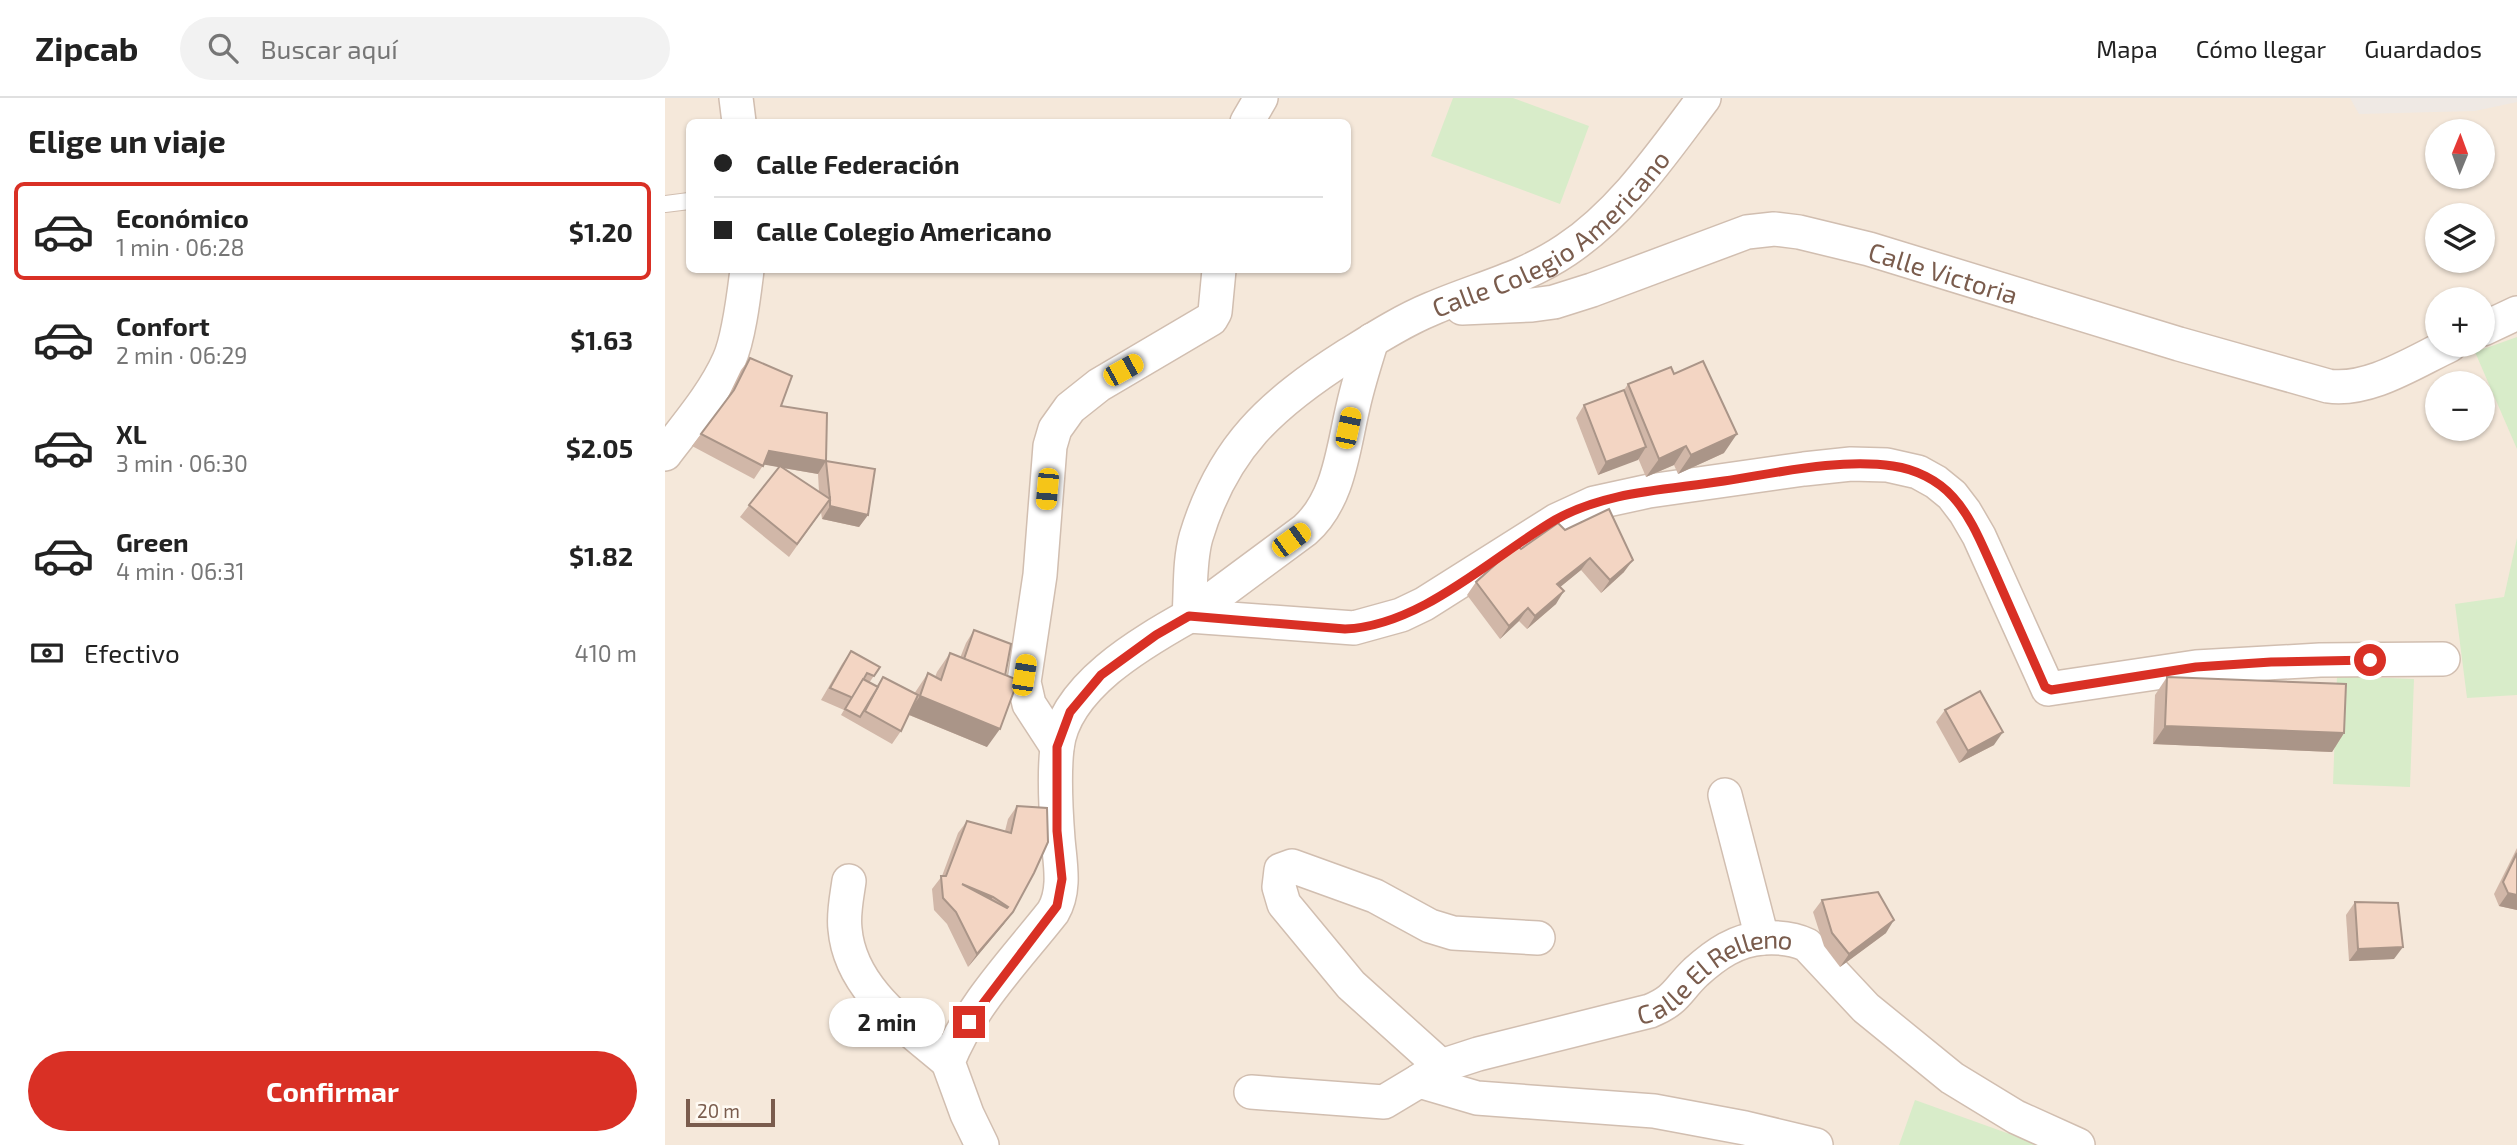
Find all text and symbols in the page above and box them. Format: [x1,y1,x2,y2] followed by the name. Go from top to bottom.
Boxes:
[180,17,670,80] search box
[35,28,138,68] text: Zipcab
[204,29,242,67] icon: search
[260,33,398,64] text: Buscar aquí
[2096,34,2158,63] text: Mapa
[2196,34,2326,63] text: Cómo llegar
[2364,34,2482,63] text: Guardados
[2425,119,2495,189] north arrow
[2425,119,2495,441] map controls
[28,121,226,159] text: Elige un viaje
[1427,143,1675,322] street label: Calle Colegio Americano
[756,148,960,179] text: Calle Federación
[32,200,95,263] icon: car
[116,202,249,233] text: Económico
[2425,203,2495,273] button: layers
[756,215,1052,246] text: Calle Colegio Americano
[569,216,633,247] text: $1.20
[116,233,245,261] text: 1 min · 06:28
[1865,234,2022,309] street label: Calle Victoria
[2425,287,2495,357] button: +
[32,308,95,371] icon: car
[116,310,210,341] text: Confort
[570,324,633,355] text: $1.63
[116,341,248,369] text: 2 min · 06:29
[1100,351,1147,389] car
[2425,371,2495,441] button: −
[1334,405,1363,451] car
[32,416,95,479] icon: car
[116,418,147,449] text: XL
[566,432,633,463] text: $2.05
[116,449,248,477] text: 3 min · 06:30
[1035,467,1060,511] car
[1268,519,1315,561] car
[32,524,95,587] icon: car
[116,526,189,557] text: Green
[569,540,633,571] text: $1.82
[116,557,245,585] text: 4 min · 06:31
[28,634,66,672] icon: cash
[84,637,180,668] text: Efectivo
[575,639,637,667] text: 410 m
[2354,644,2386,676] route start
[1011,653,1038,697] car
[1633,922,1795,1029] street label: Calle El Relleno
[829,998,945,1046] callout: 2 min
[953,1006,985,1038] route end
[858,1008,916,1036] text: 2 min
[28,1051,637,1131] button: Confirmar
[686,1096,775,1128] scale bar
[697,1099,740,1122] text: 20 m

